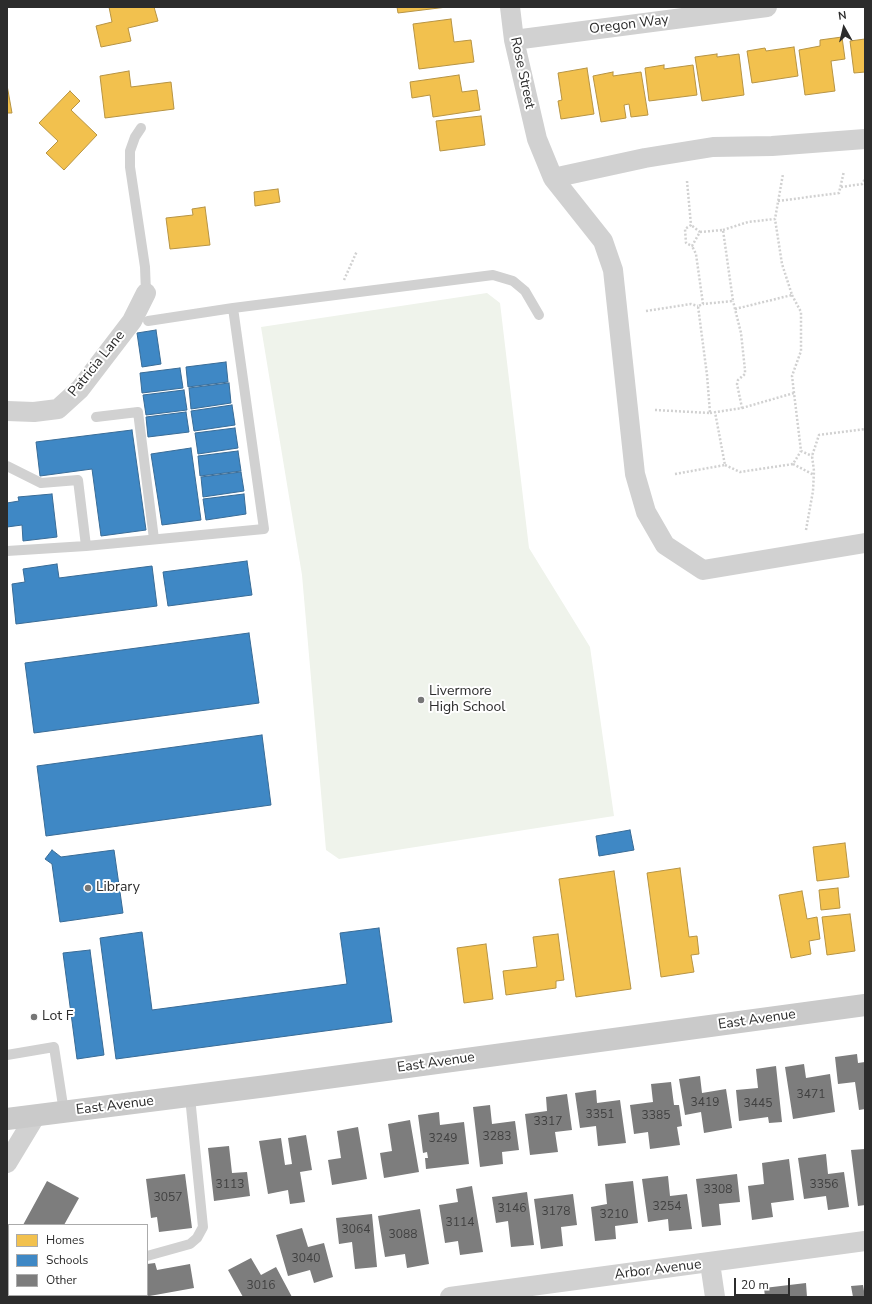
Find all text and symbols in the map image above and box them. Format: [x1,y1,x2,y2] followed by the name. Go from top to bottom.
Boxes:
[824,8,864,48] north arrow
[837,8,847,24] text: N
[588,12,670,38] street label: Oregon Way
[506,36,538,110] street label: Rose Street
[65,328,129,400] street label: Patricia Lane
[429,684,505,716] place label: Livermore High School
[416,695,426,705] marker: Livermore High School
[96,880,140,896] place label: Library
[83,883,93,893] marker: Library
[717,1006,797,1034] street label: East Avenue
[42,1009,73,1025] place label: Lot F
[29,1012,39,1022] marker: Lot F
[396,1049,476,1077] street label: East Avenue
[797,1088,825,1102] house number: 3471
[75,1093,155,1119] street label: East Avenue
[691,1096,719,1110] house number: 3419
[744,1097,772,1111] house number: 3445
[586,1108,614,1122] house number: 3351
[642,1109,670,1123] house number: 3385
[534,1115,562,1129] house number: 3317
[483,1130,511,1144] house number: 3283
[429,1132,457,1146] house number: 3249
[216,1178,244,1192] house number: 3113
[810,1178,838,1192] house number: 3356
[704,1183,732,1197] house number: 3308
[154,1191,182,1205] house number: 3057
[653,1200,681,1214] house number: 3254
[498,1202,526,1216] house number: 3146
[542,1205,570,1219] house number: 3178
[600,1208,628,1222] house number: 3210
[446,1216,474,1230] house number: 3114
[342,1223,370,1237] house number: 3064
[8,1224,148,1296] legend
[389,1228,417,1242] house number: 3088
[46,1232,84,1248] text: Homes
[46,1252,88,1268] text: Schools
[292,1252,320,1266] house number: 3040
[614,1256,702,1284] street label: Arbor Avenue
[736,1270,792,1296] scale bar
[46,1272,77,1288] text: Other
[741,1277,769,1293] text: 20 m
[247,1279,275,1293] house number: 3016

